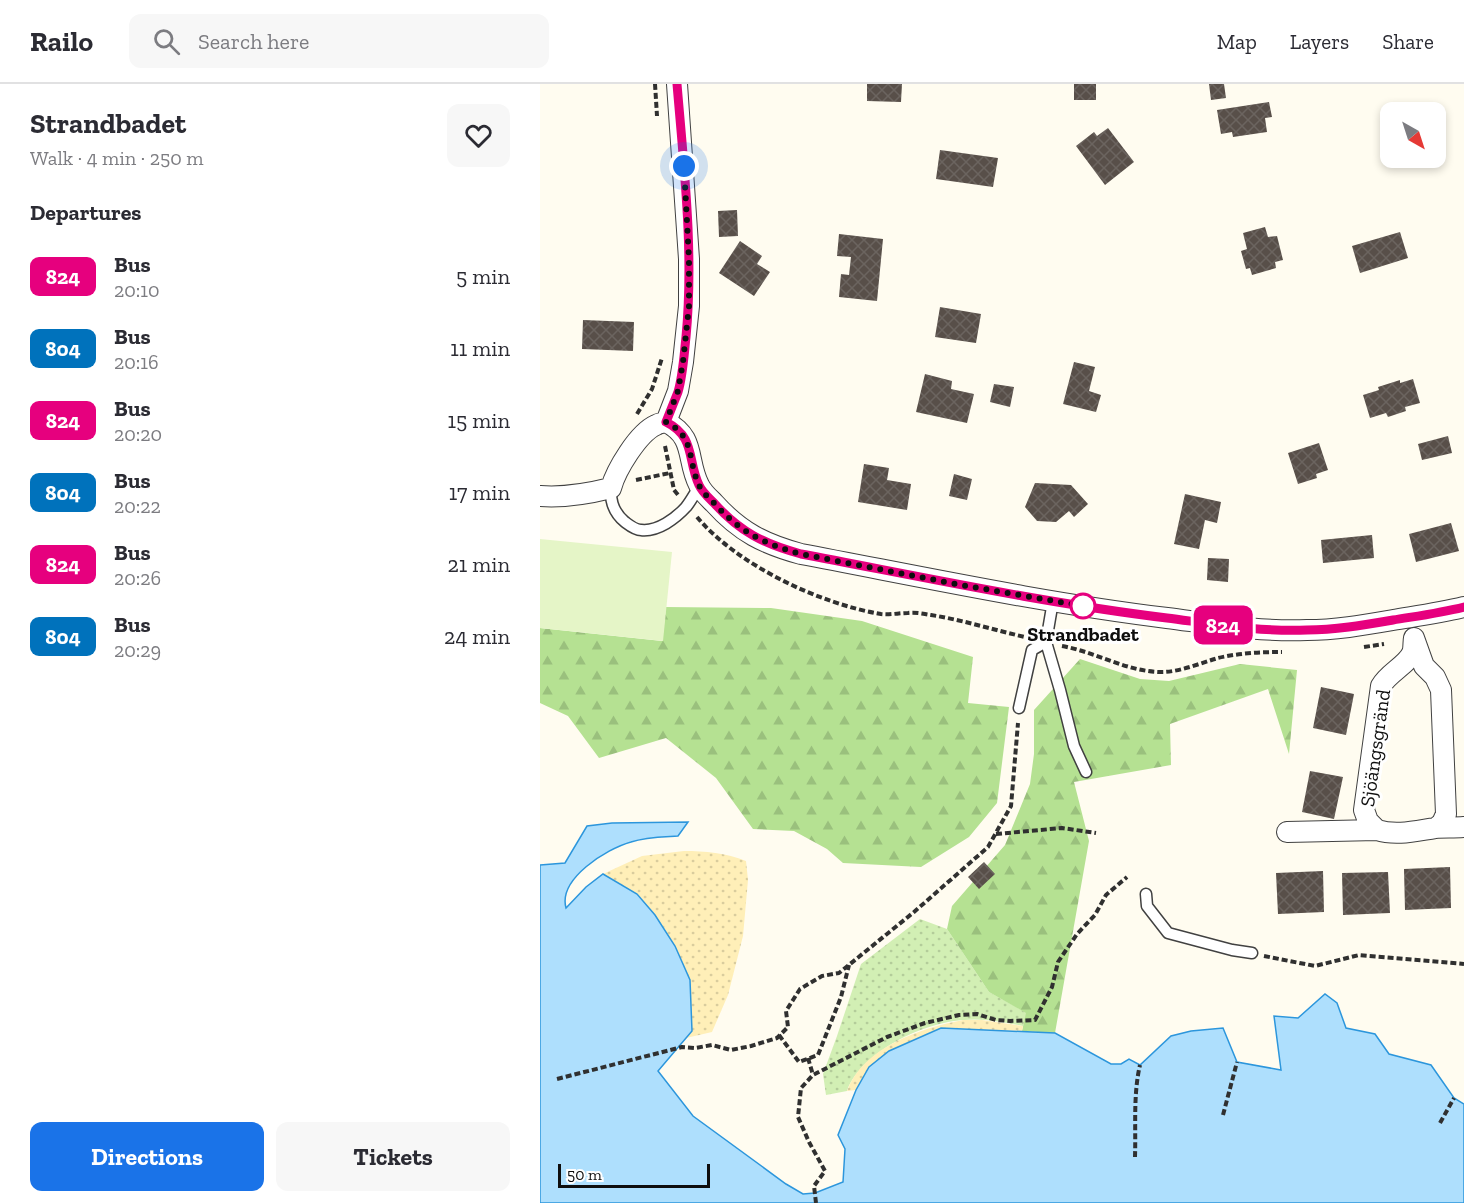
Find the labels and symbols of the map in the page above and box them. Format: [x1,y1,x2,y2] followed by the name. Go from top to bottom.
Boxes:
[1380,102,1446,168] north arrow
[669,151,699,181] your location
[1070,593,1096,619] marker: Strandbadet
[1188,606,1258,644] line badge: 824
[1027,622,1140,646] place label: Strandbadet
[1355,688,1395,808] street label: Sjöängsgränd
[558,1161,710,1188] scale bar

